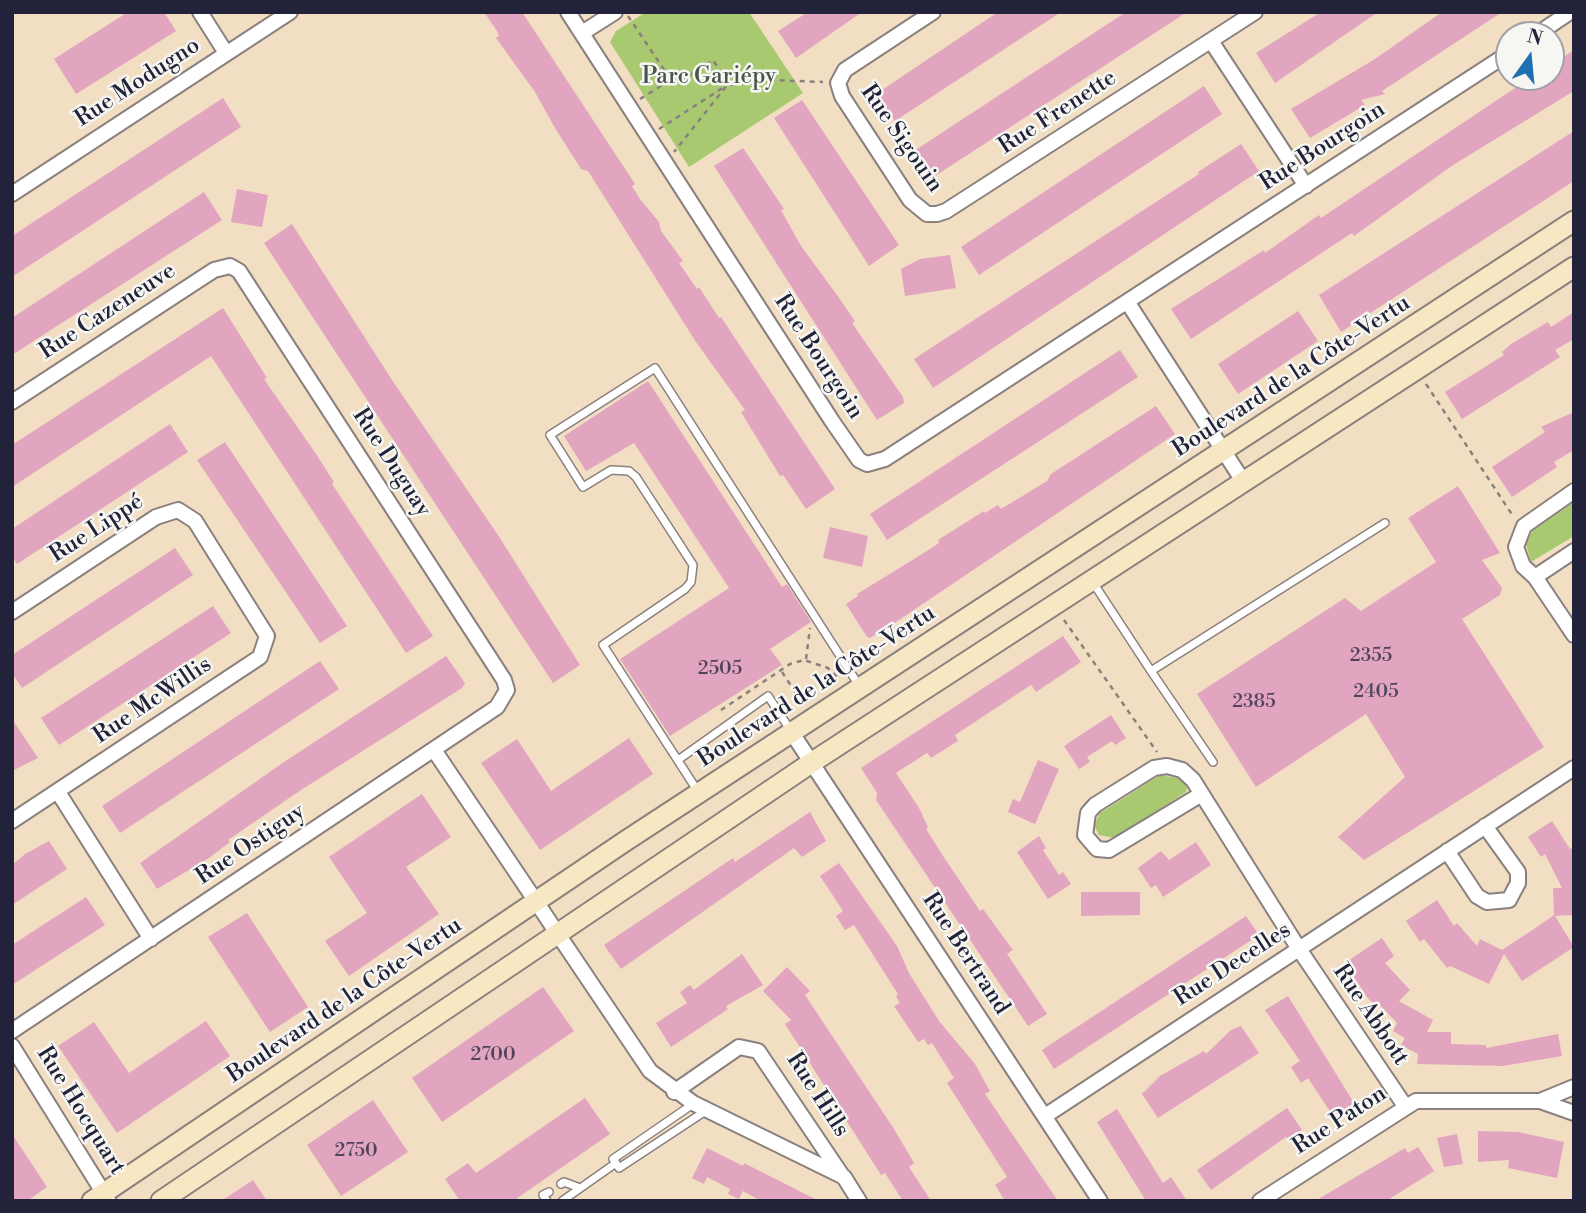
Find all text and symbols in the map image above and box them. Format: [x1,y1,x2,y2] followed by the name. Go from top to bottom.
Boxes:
[1495,21,1565,91] north arrow
[1525,24,1545,51] text: N
[70,32,206,134] street label: Rue Modugno
[642,63,776,91] park label: Parc Gariépy
[994,65,1122,161] street label: Rue Frenette
[854,80,948,198] street label: Rue Sigouin
[1255,96,1391,198] street label: Rue Bourgoin
[35,258,181,366] street label: Rue Cazeneuve
[767,289,869,425] street label: Rue Bourgoin
[1168,290,1416,464] street label: Boulevard de la Côte-Vertu
[346,403,436,523] street label: Rue Duguay
[45,488,149,570] street label: Rue Lippé
[693,600,941,774] street label: Boulevard de la Côte-Vertu
[1350,645,1392,667] house number: 2355
[89,651,217,751] street label: Rue McWillis
[698,658,742,680] house number: 2505
[1353,681,1399,703] house number: 2405
[1232,691,1276,713] house number: 2385
[191,798,311,892] street label: Rue Ostiguy
[915,888,1015,1020] street label: Rue Bertrand
[222,912,468,1090] street label: Boulevard de la Côte-Vertu
[1170,917,1296,1013] street label: Rue Decelles
[1326,959,1414,1071] street label: Rue Abbott
[30,1042,130,1180] street label: Rue Hocquart
[470,1044,516,1066] house number: 2700
[780,1048,854,1142] street label: Rue Hills
[1288,1081,1392,1161] street label: Rue Paton
[334,1140,378,1162] house number: 2750

